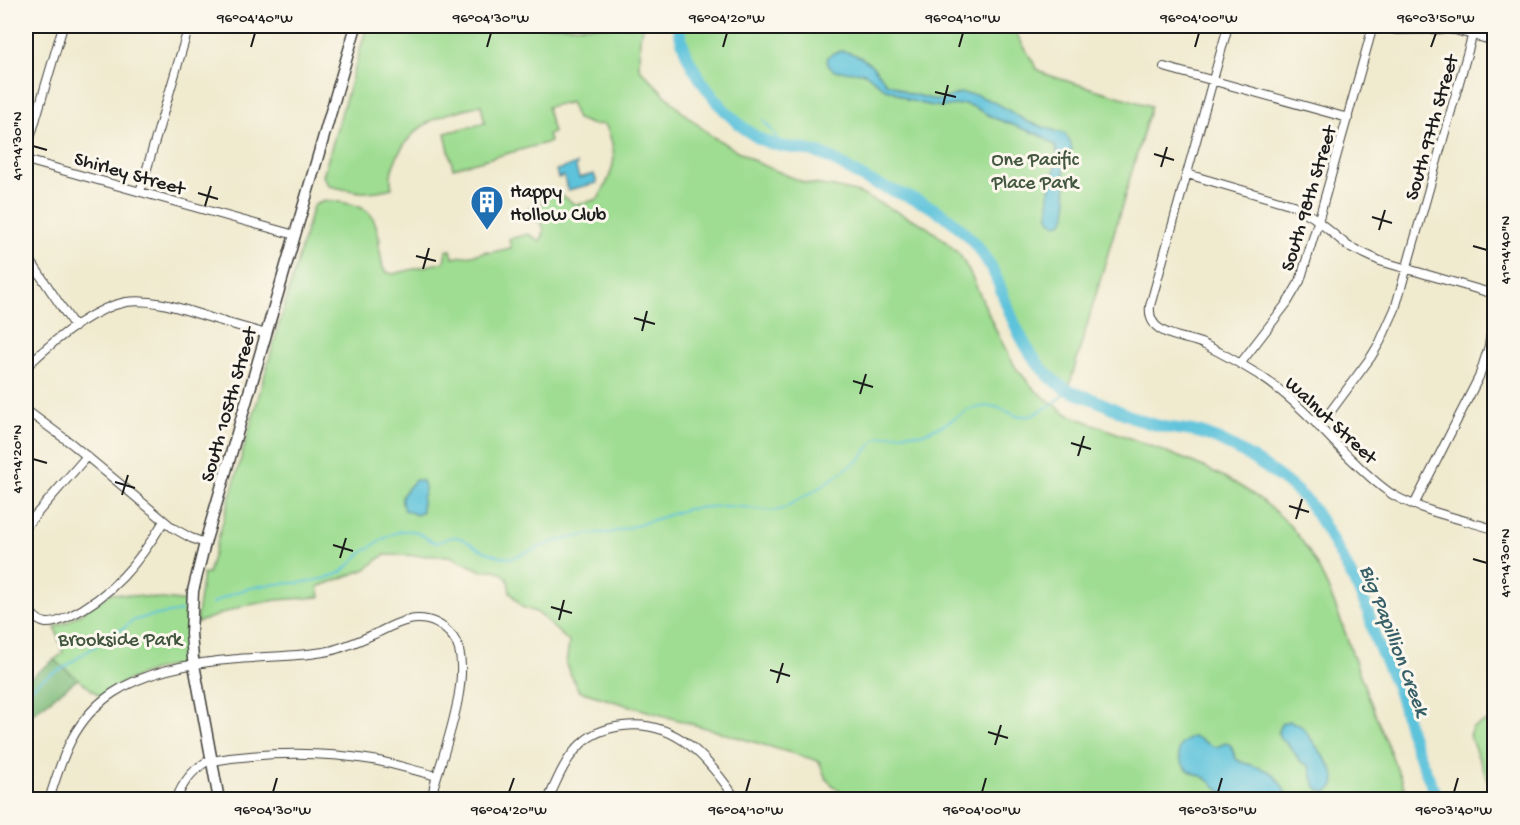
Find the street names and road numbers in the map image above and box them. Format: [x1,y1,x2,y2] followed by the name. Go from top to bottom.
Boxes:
[1402,51,1466,203] street label: South 97th Street
[1277,122,1344,274] street label: South 98th Street
[71,149,189,203] street label: Shirley Street
[197,323,264,485] street label: South 105th Street
[1279,373,1382,471] street label: Walnut Street

